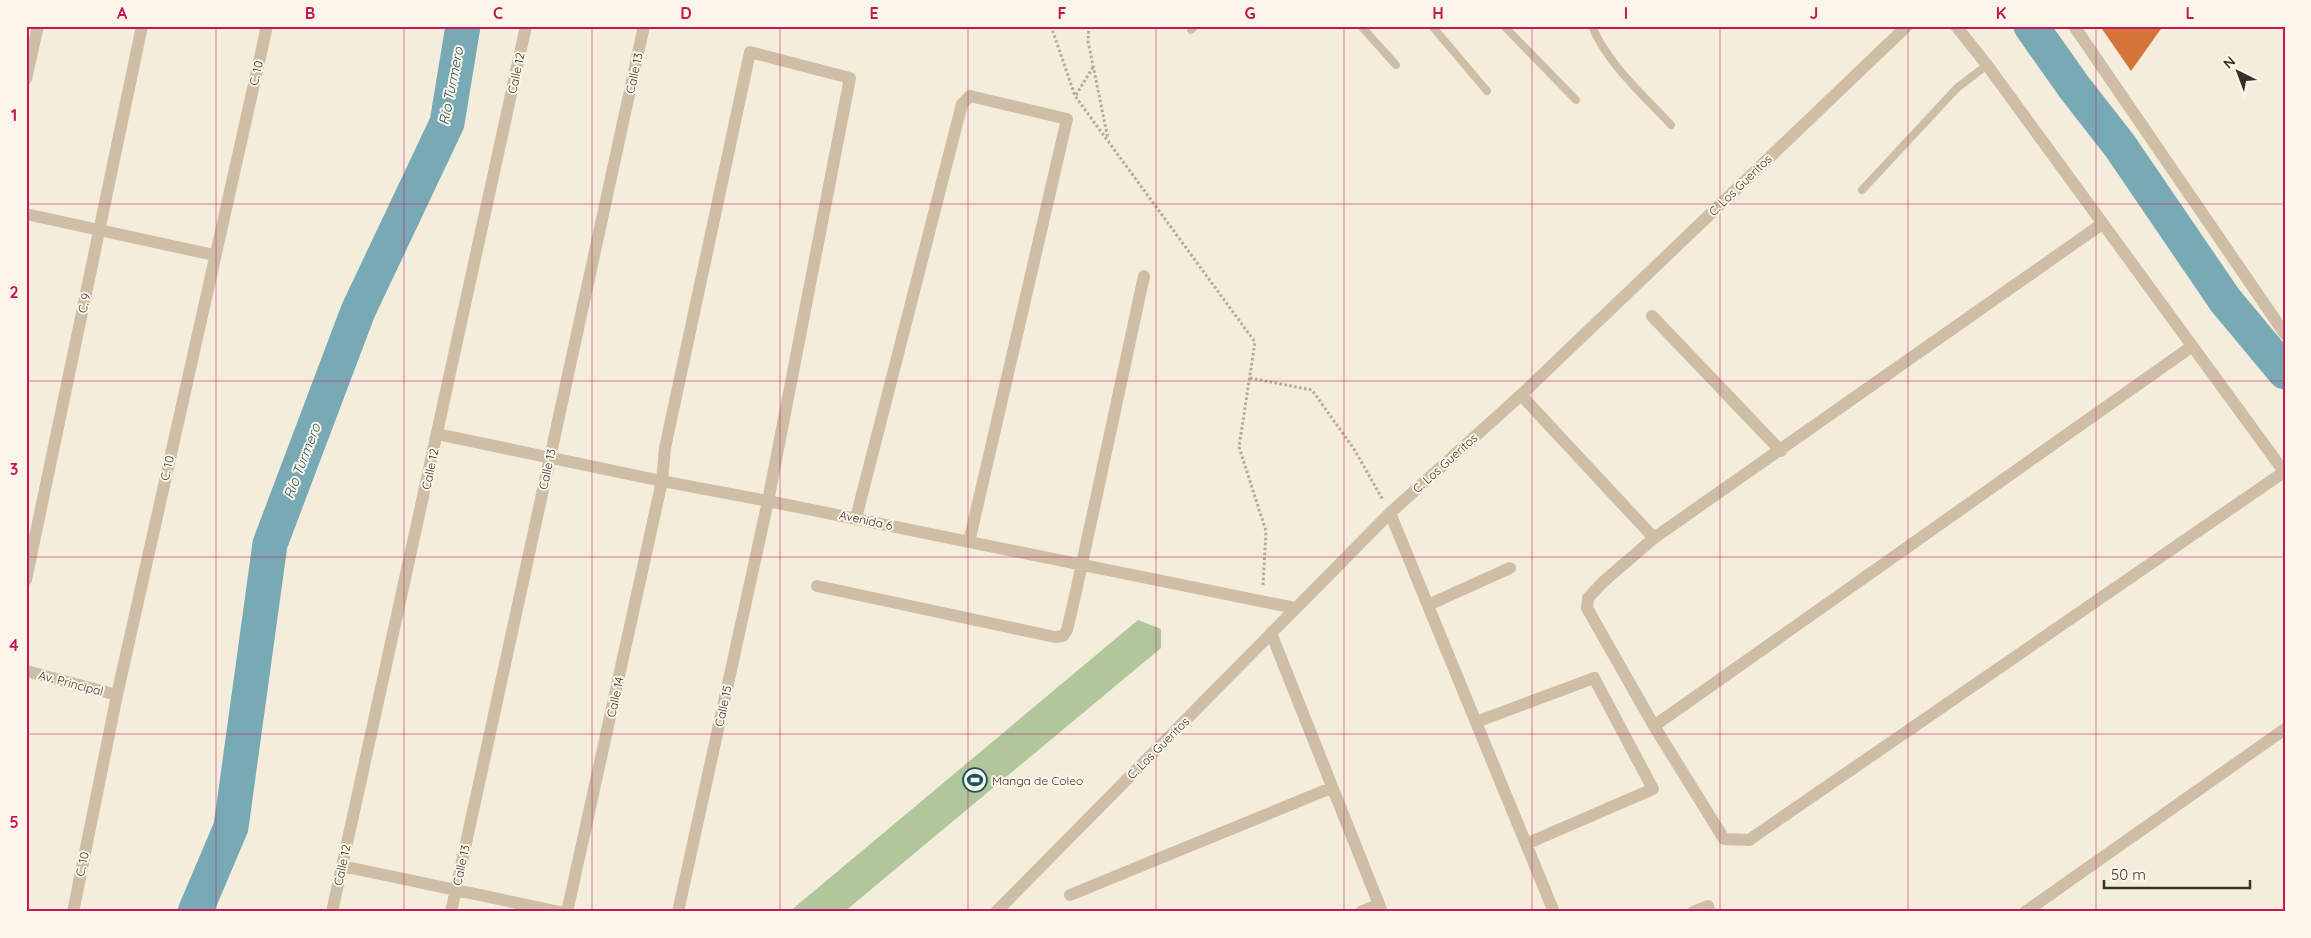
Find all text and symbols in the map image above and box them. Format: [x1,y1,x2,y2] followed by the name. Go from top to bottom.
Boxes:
[117,3,128,23] text: A
[305,3,315,23] text: B
[493,3,503,23] text: C
[680,3,692,23] text: D
[869,3,879,23] text: E
[1058,3,1067,23] text: F
[1244,3,1256,23] text: G
[1432,3,1444,23] text: H
[1624,3,1628,23] text: I
[1810,3,1818,23] text: J
[1996,3,2006,23] text: K
[2186,3,2195,23] text: L
[435,45,467,126] water label: Río Turmero
[2214,48,2264,98] north arrow
[504,51,528,95] street label: Calle 12
[622,51,646,95] street label: Calle 13
[2219,52,2239,72] text: N
[246,59,266,87] street label: C. 10
[11,105,17,125] text: 1
[1705,151,1775,219] street label: C. Los Gueritos
[9,282,19,302] text: 2
[75,291,93,314] street label: C. 9
[279,420,325,501] water label: Río Turmero
[1410,430,1481,496] street label: C. Los Gueritos
[418,447,442,491] street label: Calle 12
[535,447,559,491] street label: Calle 13
[157,454,177,482] street label: C. 10
[10,459,18,479] text: 3
[838,507,895,533] street label: Avenida 6
[9,635,19,655] text: 4
[37,667,105,699] street label: Av. Principal
[603,675,627,719] street label: Calle 14
[711,684,735,728] street label: Calle 15
[1124,713,1193,782] street label: C. Los Gueritos
[962,767,988,793] sports icon: Manga de Coleo
[992,773,1083,788] place label: Manga de Coleo
[9,812,19,832] text: 5
[330,843,354,887] street label: Calle 12
[449,843,473,887] street label: Calle 13
[72,850,92,878] street label: C. 10
[2104,858,2250,890] scale bar
[2111,865,2146,884] text: 50 m

